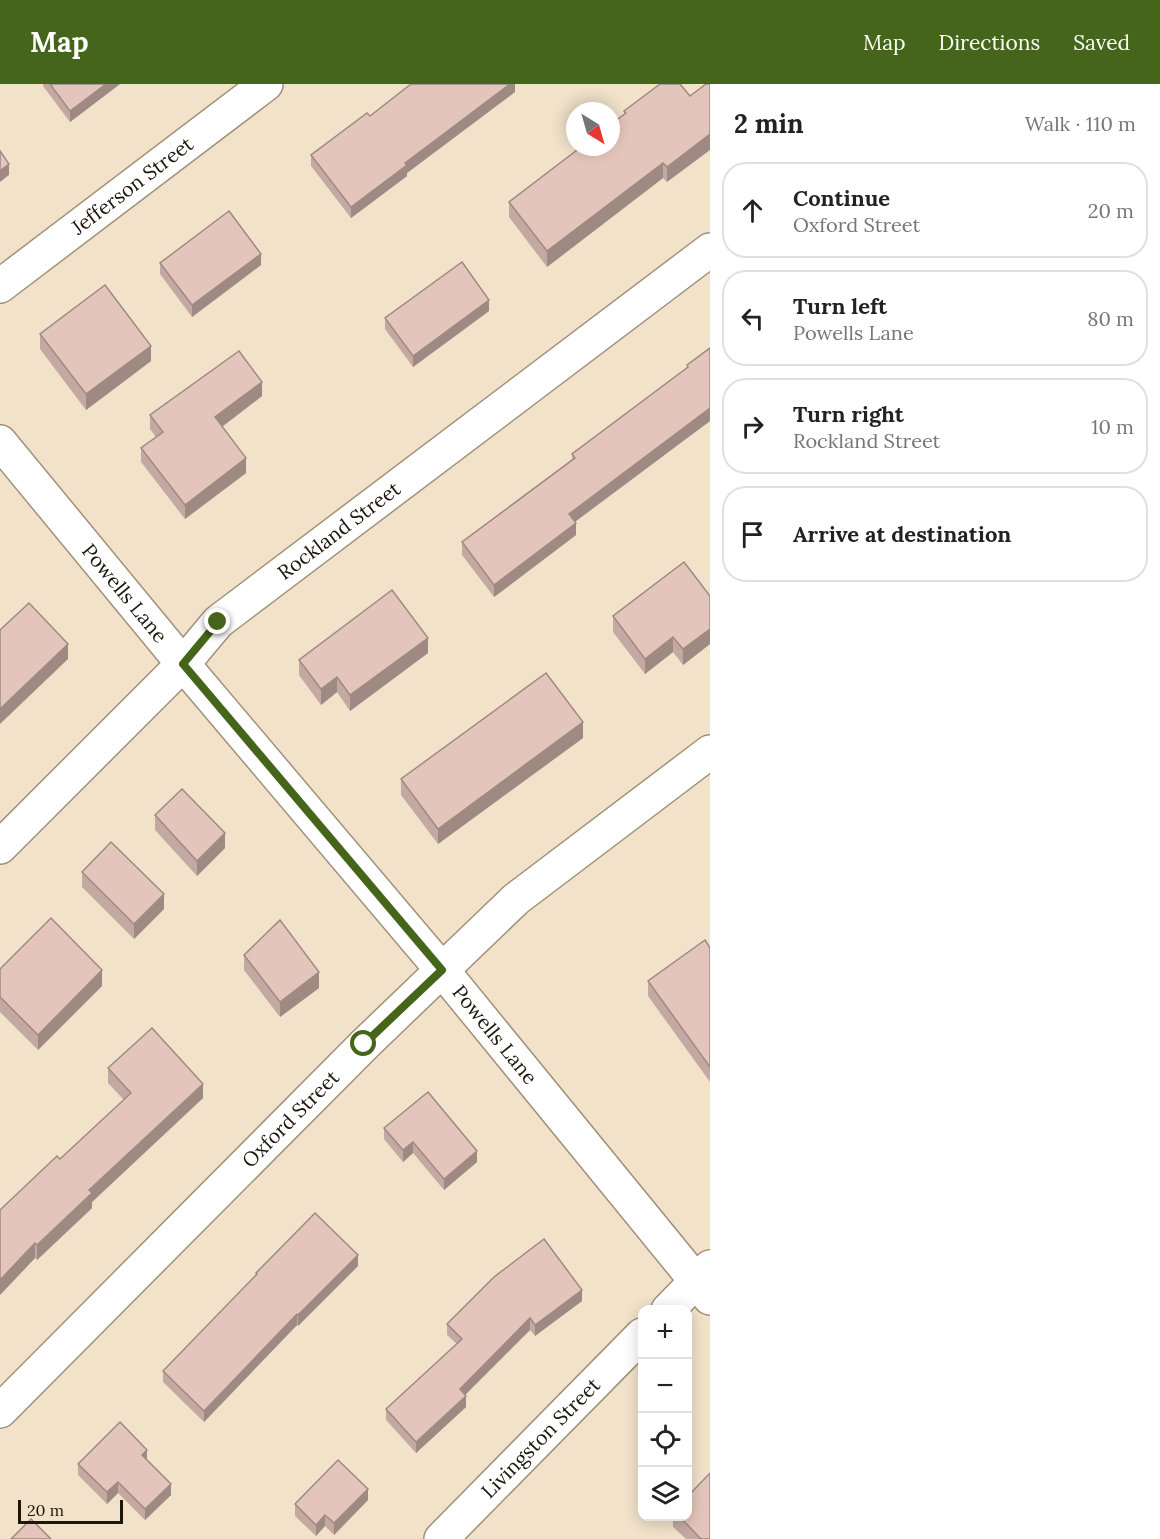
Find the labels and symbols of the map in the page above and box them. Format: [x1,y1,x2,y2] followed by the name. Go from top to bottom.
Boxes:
[566,102,620,156] north arrow
[65,131,198,240] street label: Jefferson Street
[272,476,405,585] street label: Rockland Street
[77,538,173,648] street label: Powells Lane
[204,608,230,634] route end
[447,980,543,1089] street label: Powells Lane
[350,1030,376,1056] route start
[236,1064,344,1172] street label: Oxford Street
[476,1372,605,1503] street label: Livingston Street
[18,1497,123,1524] scale bar

